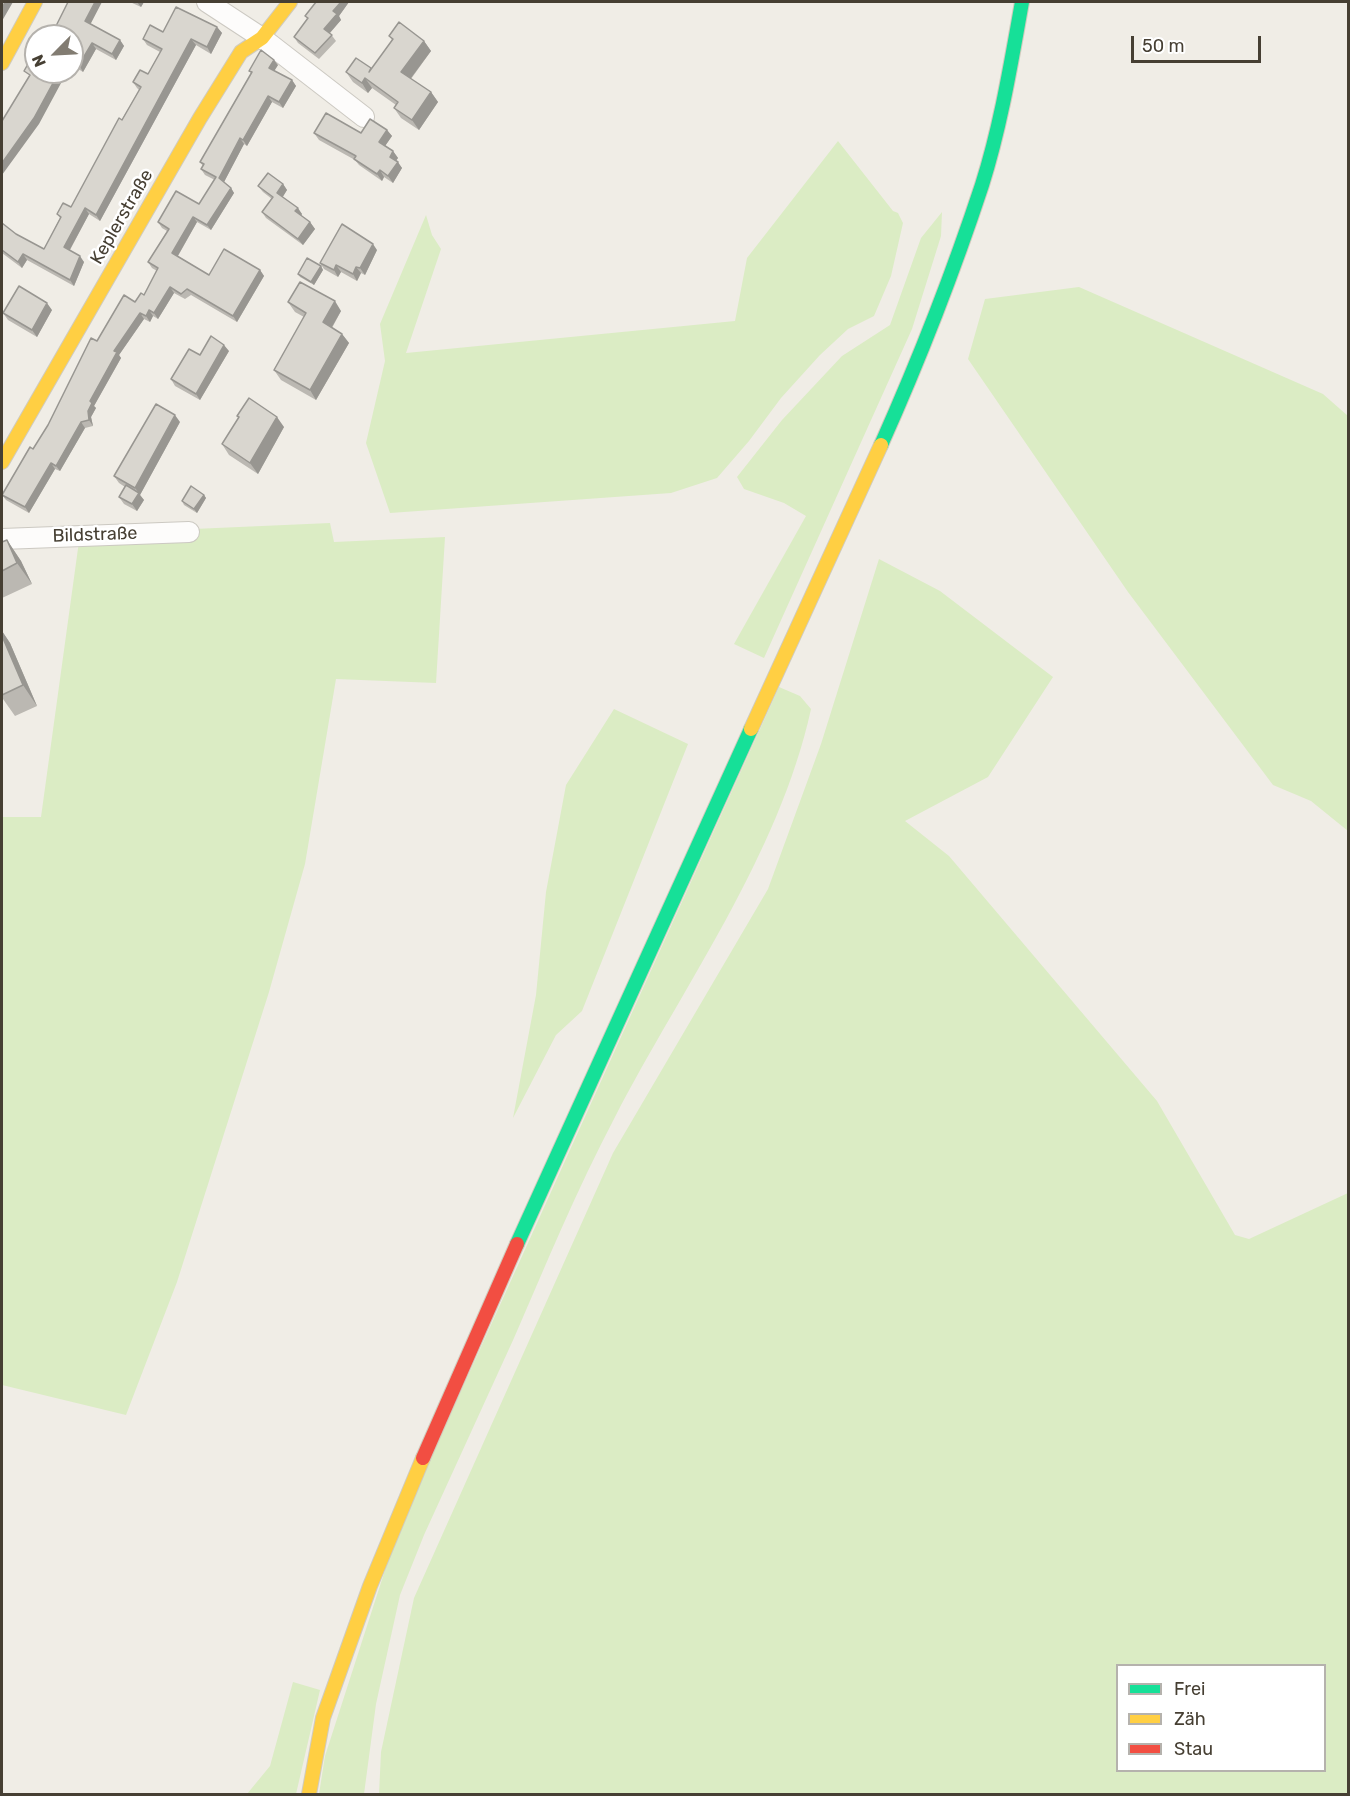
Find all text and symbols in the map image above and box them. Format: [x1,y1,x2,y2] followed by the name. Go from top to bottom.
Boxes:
[24,24,84,84] north arrow
[1134,24,1264,62] scale bar
[1142,35,1185,57] text: 50 m
[28,52,50,70] text: N
[86,166,158,268] street label: Keplerstraße
[52,523,138,547] street label: Bildstraße
[1116,1664,1326,1772] legend
[1174,1678,1205,1700] text: Frei
[1174,1708,1206,1730] text: Zäh
[1174,1738,1213,1760] text: Stau

